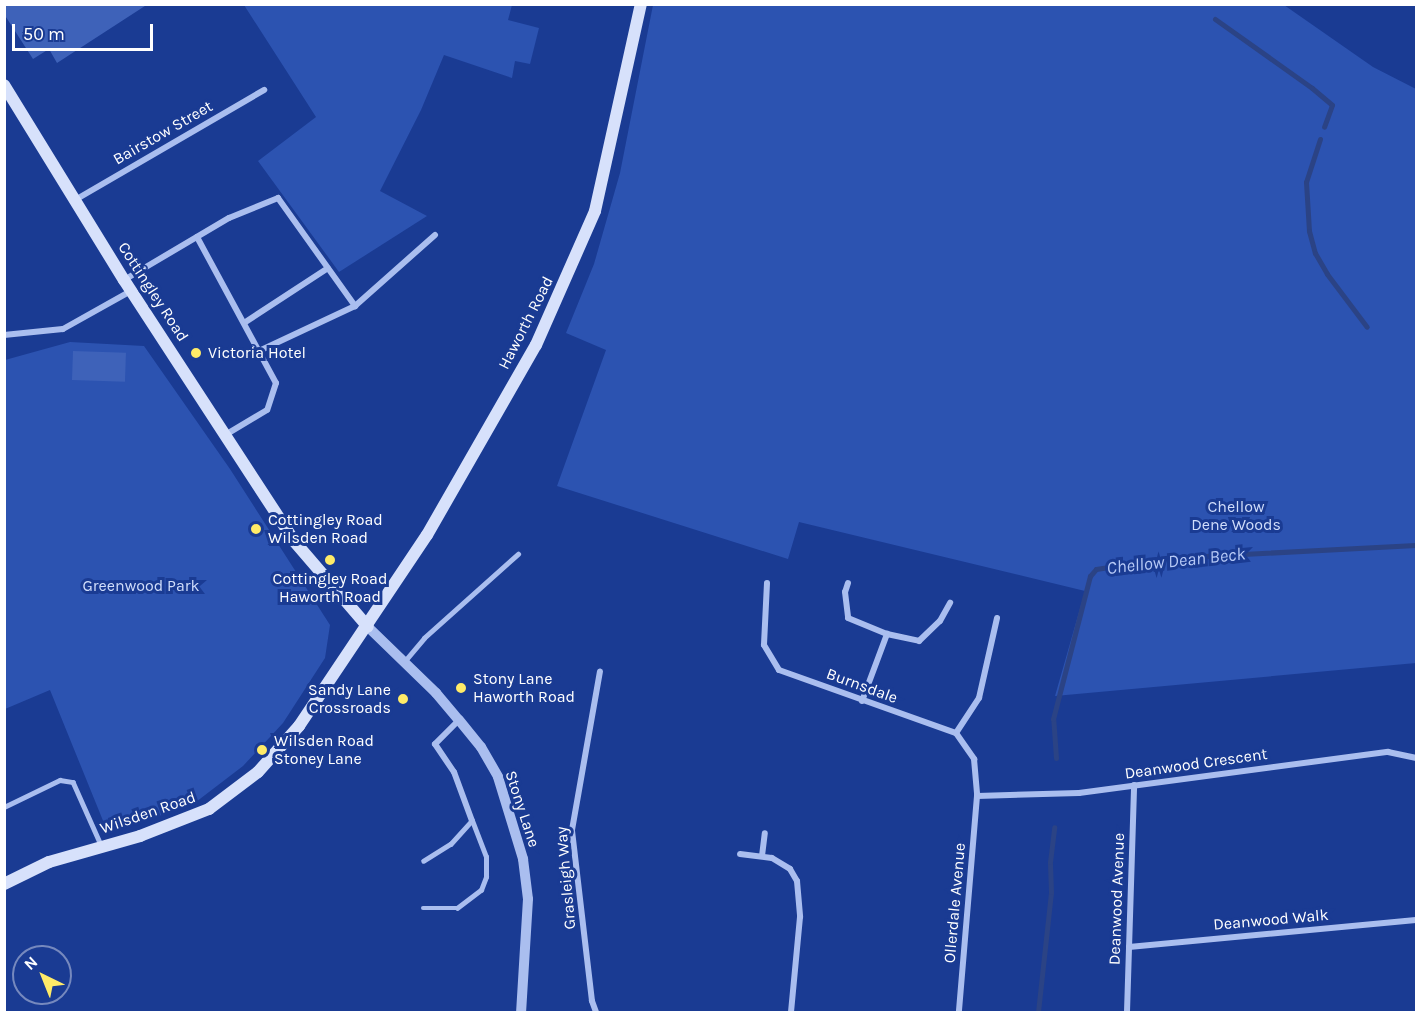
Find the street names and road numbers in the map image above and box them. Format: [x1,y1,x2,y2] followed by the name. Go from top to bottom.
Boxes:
[110,97,216,169] street label: Bairstow Street
[114,239,192,345] street label: Cottingley Road
[494,273,558,373] street label: Haworth Road
[824,664,900,708] street label: Burnsdale
[1123,744,1269,784] street label: Deanwood Crescent
[501,768,543,850] street label: Stony Lane
[98,788,198,838] street label: Wilsden Road
[552,826,580,930] street label: Grasleigh Way
[1105,833,1129,965] street label: Deanwood Avenue
[940,842,970,964] street label: Ollerdale Avenue
[1213,905,1329,935] street label: Deanwood Walk

